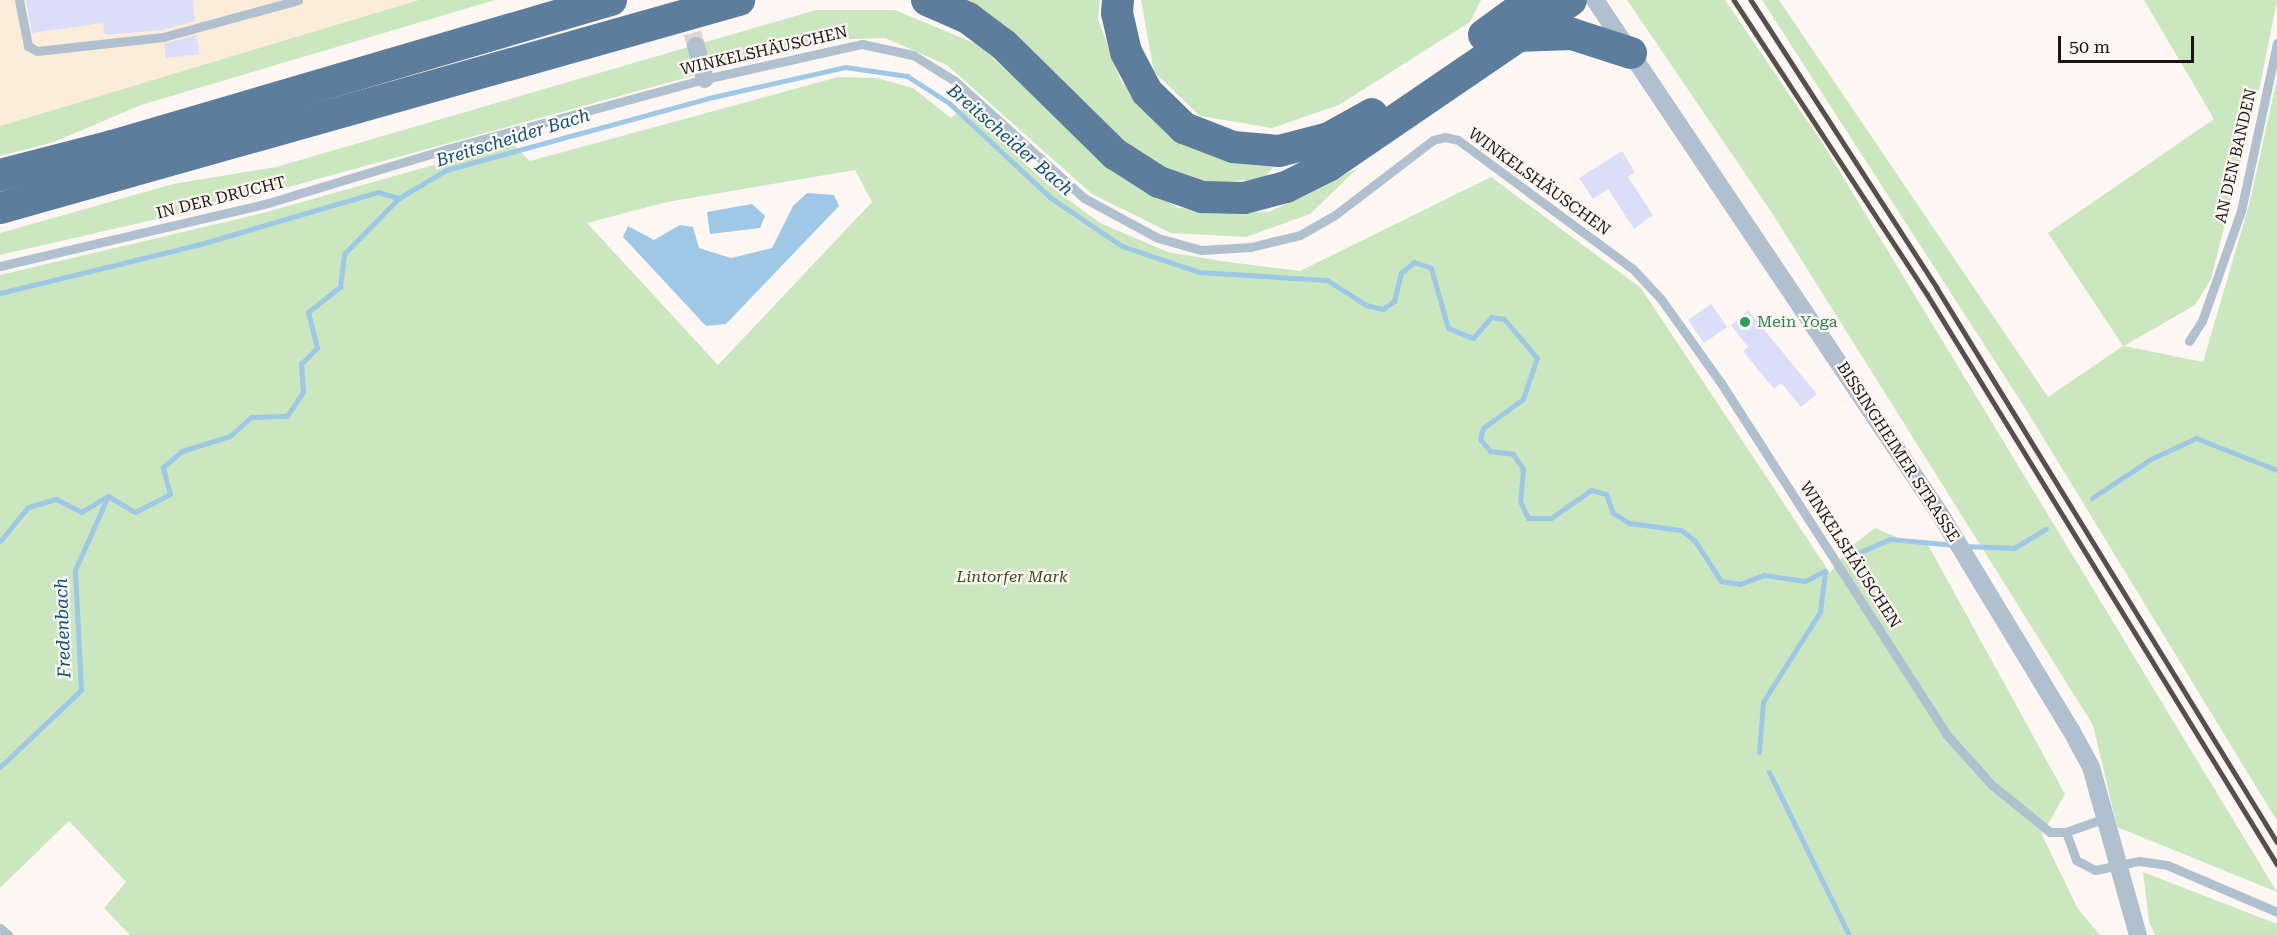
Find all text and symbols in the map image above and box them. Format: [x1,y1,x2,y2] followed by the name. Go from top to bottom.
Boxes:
[679,22,849,80] street label: WINKELSHÄUSCHEN
[2061,24,2198,62] scale bar
[2069,36,2110,57] text: 50 m
[943,79,1077,201] water label: Breitscheider Bach
[2211,87,2261,225] street label: AN DEN BANDEN
[433,104,593,172] water label: Breitscheider Bach
[1464,124,1614,240] street label: WINKELSHÄUSCHEN
[155,173,287,223] street label: IN DER DRUCHT
[1757,312,1837,332] place label: Mein Yoga
[1738,315,1752,329] marker: Mein Yoga
[1832,358,1964,546] street label: BISSINGHEIMER STRASSE
[1795,478,1905,632] street label: WINKELSHÄUSCHEN
[956,567,1068,587] park label: Lintorfer Mark
[50,578,76,678] water label: Fredenbach

